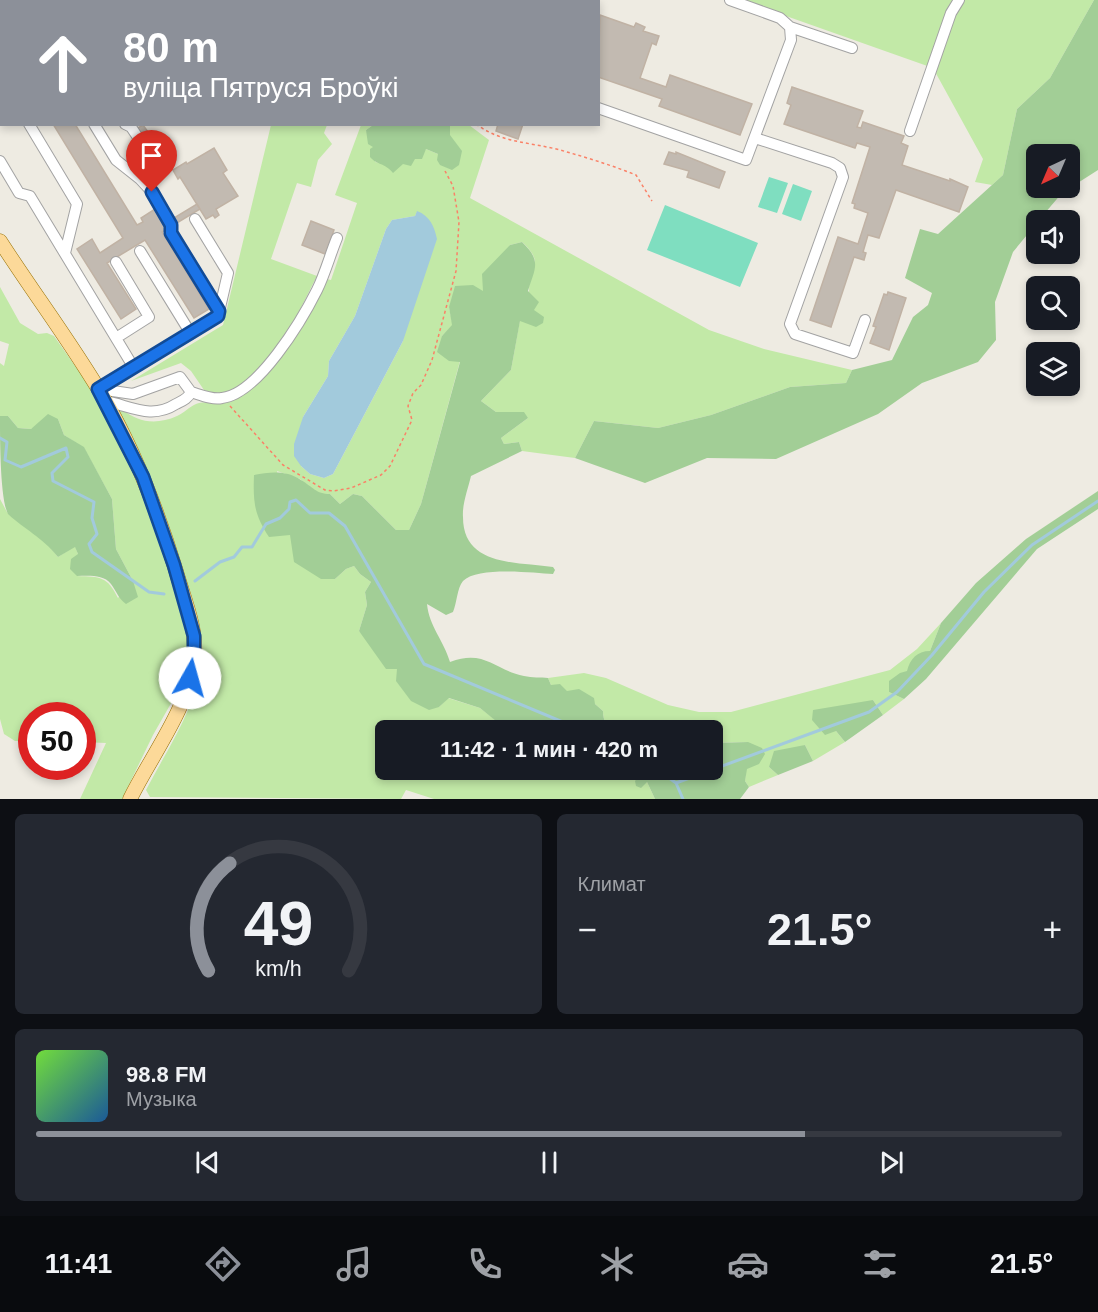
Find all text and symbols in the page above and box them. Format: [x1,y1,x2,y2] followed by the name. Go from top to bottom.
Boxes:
[24,24,102,102] icon: ahead
[123,24,219,71] text: 80 m
[123,73,398,103] text: вуліца Пятруся Броўкі
[126,130,177,192] pin
[135,139,168,172] icon: arrive
[1026,144,1080,198] north arrow
[1026,144,1080,396] map controls
[1026,210,1080,264] button: sound
[1026,276,1080,330] button: search
[1026,342,1080,396] button: layers
[158,646,222,710] position arrow
[18,702,96,780] speed limit sign: 50
[440,737,658,762] text: 11:42 · 1 мин · 420 m
[578,873,646,895] text: Климат
[244,889,313,958] text: 49
[767,904,873,955] text: 21.5°
[578,911,597,948] text: −
[1043,911,1062,948] text: +
[255,957,301,981] text: km/h
[126,1062,207,1087] text: 98.8 FM
[126,1088,197,1110] text: Музыка
[191,1146,224,1179] icon: previous
[533,1146,566,1179] icon: pause
[875,1146,908,1179] icon: next
[202,1243,244,1285] icon: directions
[333,1243,375,1285] icon: music
[464,1243,506,1285] icon: phone
[596,1243,638,1285] icon: climate
[727,1243,769,1285] icon: car
[859,1243,901,1285] icon: filters
[45,1249,112,1279] text: 11:41
[990,1249,1053,1279] text: 21.5°

